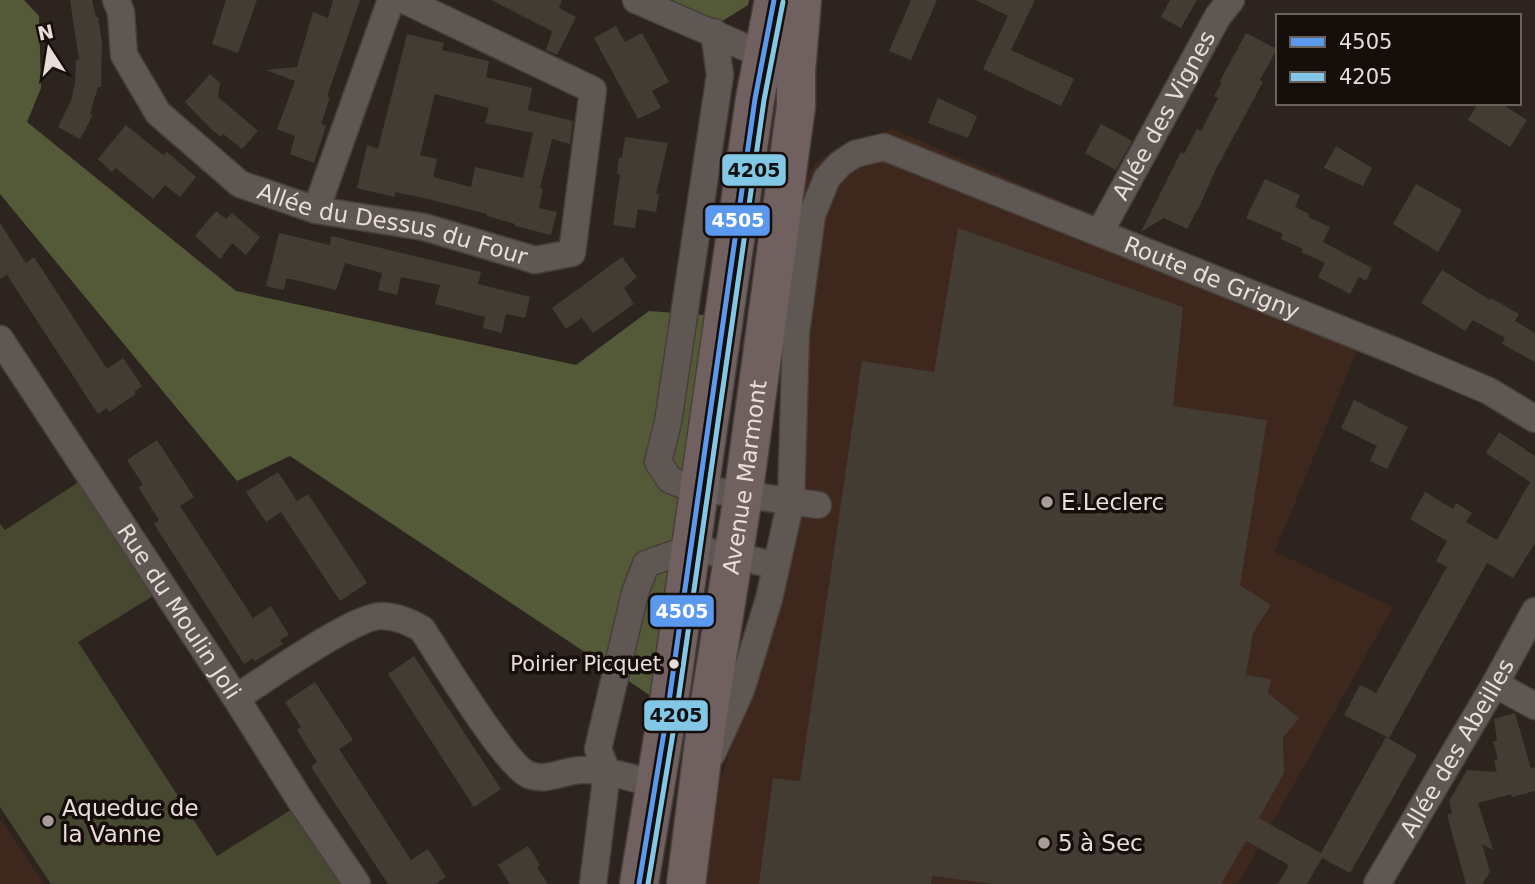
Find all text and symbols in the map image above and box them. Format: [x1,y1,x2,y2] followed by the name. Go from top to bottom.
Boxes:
[14,14,84,84] north arrow
[1276,14,1521,105] legend
[35,20,56,45] text: N
[1107,26,1221,205] street label: Allée des Vignes
[1339,30,1392,54] text: 4505
[1339,65,1392,89] text: 4205
[721,153,787,187] line badge: 4205
[728,159,780,181] text: 4205
[254,178,531,270] street label: Allée du Dessus du Four
[704,204,771,237] line badge: 4505
[712,209,764,231] text: 4505
[1120,231,1303,325] street label: Route de Grigny
[718,379,772,576] street label: Avenue Marmont
[1061,489,1164,515] place label: E.Leclerc
[1039,494,1055,510] marker: E.Leclerc
[112,519,246,704] street label: Rue du Moulin Joli
[649,594,715,628] line badge: 4505
[656,600,708,622] text: 4505
[510,652,661,676] place label: Poirier Picquet
[1395,654,1519,842] street label: Allée des Abeilles
[667,657,681,671] marker: Poirier Picquet
[643,699,709,732] line badge: 4205
[650,704,702,726] text: 4205
[62,795,199,847] place label: Aqueduc de la Vanne
[40,813,56,829] marker: Aqueduc de la Vanne
[1058,830,1143,856] place label: 5 à Sec
[1036,835,1052,851] marker: 5 à Sec

